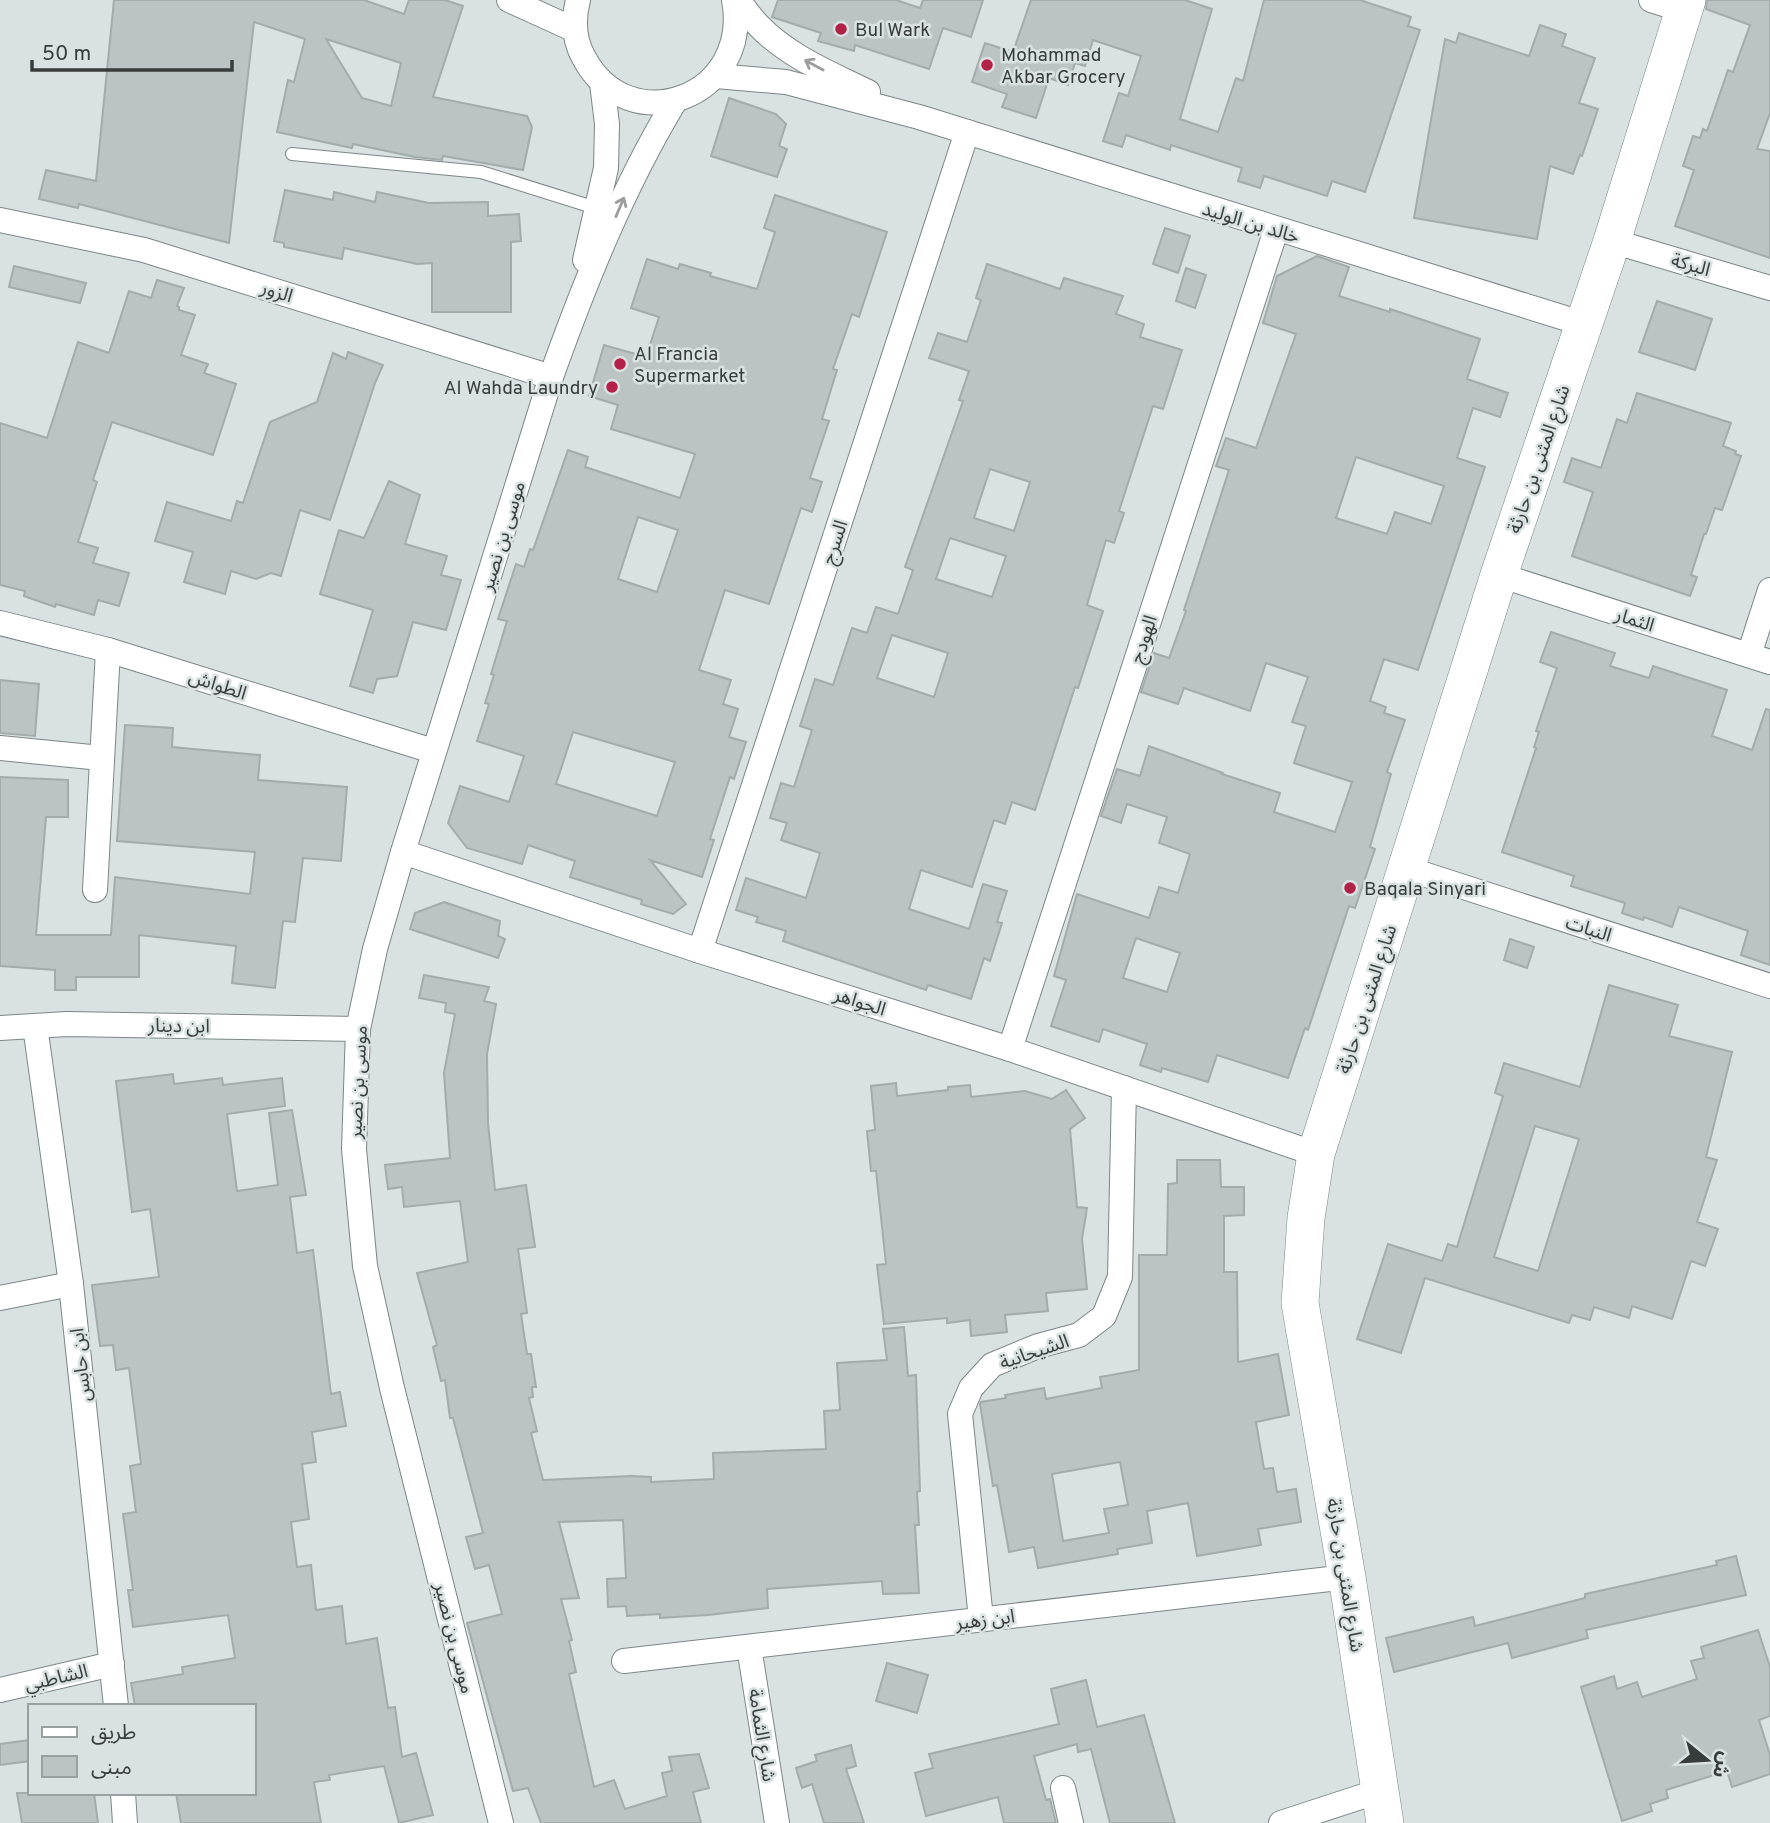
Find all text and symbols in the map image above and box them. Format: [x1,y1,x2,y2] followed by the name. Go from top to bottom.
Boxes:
[855,19,930,43] place label: Bul Wark
[833,21,849,37] marker: Bul Wark
[32,28,231,72] scale bar
[42,41,91,68] text: 50 m
[1001,44,1126,90] place label: Mohammad Akbar Grocery
[979,57,995,73] marker: Mohammad Akbar Grocery
[804,58,825,71] one-way arrow
[614,197,627,219] one-way arrow
[1199,198,1302,250] street label: خالد بن الوليد
[1668,249,1713,283] street label: البركة
[256,276,296,309] street label: الزور
[634,343,745,389] place label: Al Francia Supermarket
[612,356,628,372] marker: Al Francia Supermarket
[444,377,598,401] place label: Al Wahda Laundry
[604,379,620,395] marker: Al Wahda Laundry
[1503,382,1577,537] street label: شارع المثنى بن حارثة
[476,479,532,595] street label: موسى بن نصير
[817,517,854,568] street label: السرج
[1611,603,1657,639] street label: الثمار
[1126,612,1164,667] street label: الهودج
[185,665,249,706] street label: الطواش
[1364,878,1486,902] place label: Baqala Sinyari
[1342,880,1358,896] marker: Baqala Sinyari
[1562,911,1614,949] street label: النبات
[1332,922,1403,1077] street label: شارع المثنى بن حارثة
[829,983,889,1023] street label: الجواهر
[147,1014,210,1040] street label: ابن دينار
[344,1025,374,1140] street label: موسى بن نصير
[66,1327,98,1403] street label: ابن حابس
[997,1330,1072,1376] street label: الشيحانية
[1320,1497,1368,1654] street label: شارع المثنى بن حارثة
[427,1580,478,1696] street label: موسى بن نصير
[953,1605,1016,1637] street label: ابن زهير
[22,1660,91,1699] street label: الشاطبي
[742,1687,780,1783] street label: شارع الثمامة
[28,1704,256,1795] legend
[91,1720,136,1747] text: طريق
[1672,1725,1742,1795] north arrow
[1706,1749,1737,1781] text: ش
[91,1755,132,1782] text: مبنى

